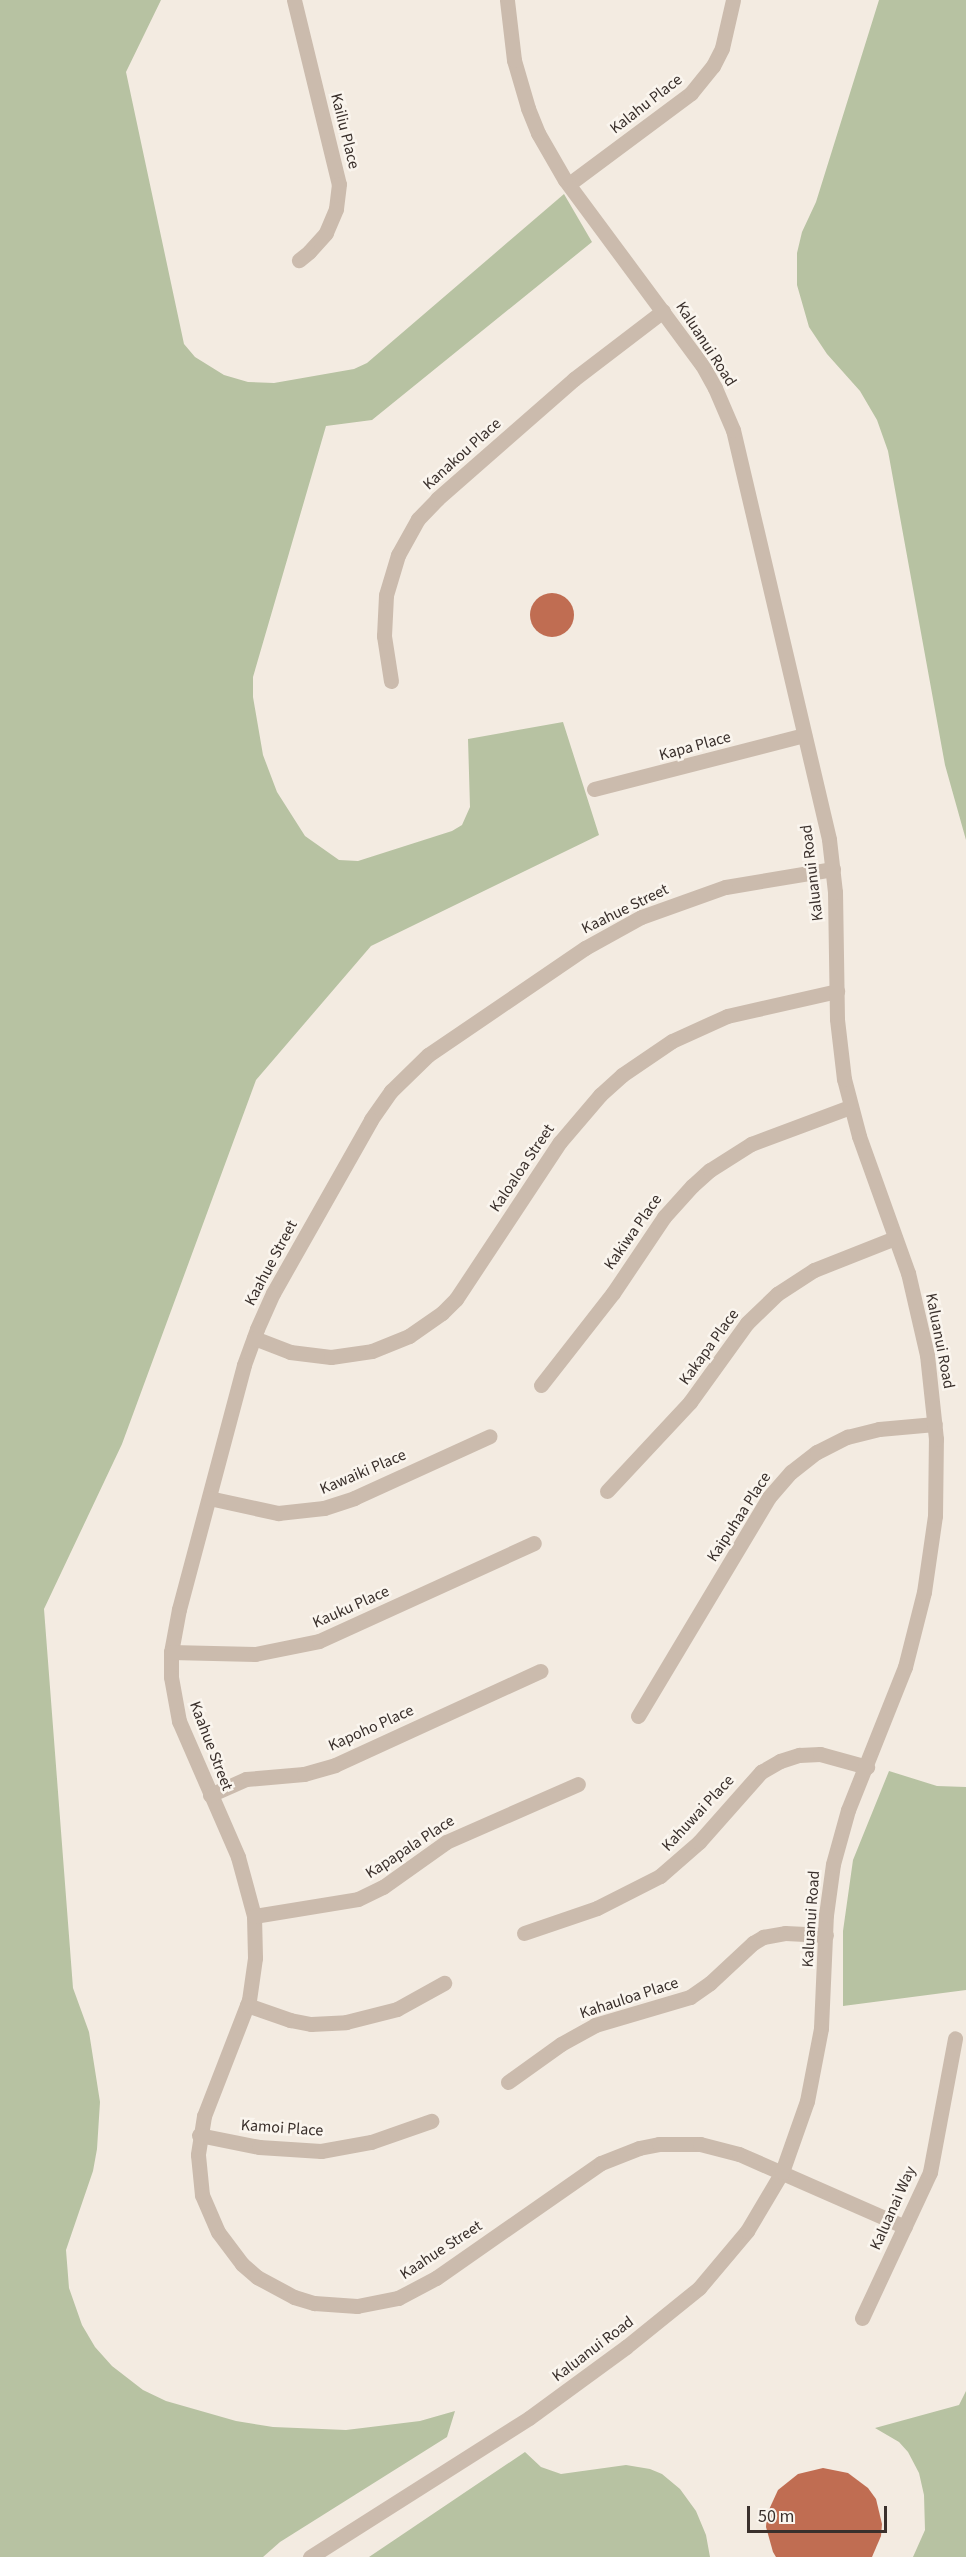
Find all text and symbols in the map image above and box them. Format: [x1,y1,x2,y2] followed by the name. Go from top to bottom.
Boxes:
[606,70,686,138] street label: Kalahu Place
[326,91,364,171] street label: Kailiu Place
[672,298,740,390] street label: Kaluanui Road
[419,414,505,494] street label: Kanakou Place
[657,727,733,765] street label: Kapa Place
[797,824,827,922] street label: Kaluanui Road
[579,880,671,938] street label: Kaahue Street
[486,1120,558,1216] street label: Kaloaloa Street
[600,1190,666,1274] street label: Kakiwa Place
[240,1217,302,1309] street label: Kaahue Street
[921,1292,959,1390] street label: Kaluanui Road
[675,1305,743,1389] street label: Kakapa Place
[317,1445,409,1499] street label: Kawaiki Place
[703,1469,775,1565] street label: Kaipuhaa Place
[310,1582,392,1632] street label: Kauku Place
[185,1699,237,1793] street label: Kaahue Street
[325,1701,417,1755] street label: Kapoho Place
[658,1771,738,1855] street label: Kahuwai Place
[362,1811,458,1883] street label: Kapapala Place
[798,1870,824,1968] street label: Kaluanui Road
[577,1973,681,2023] street label: Kahauloa Place
[240,2116,324,2140] street label: Kamoi Place
[866,2163,920,2253] street label: Kaluanai Way
[396,2216,486,2284] street label: Kaahue Street
[548,2312,638,2386] street label: Kaluanui Road
[750,2494,890,2532] scale bar
[758,2504,794,2529] text: 50 m

